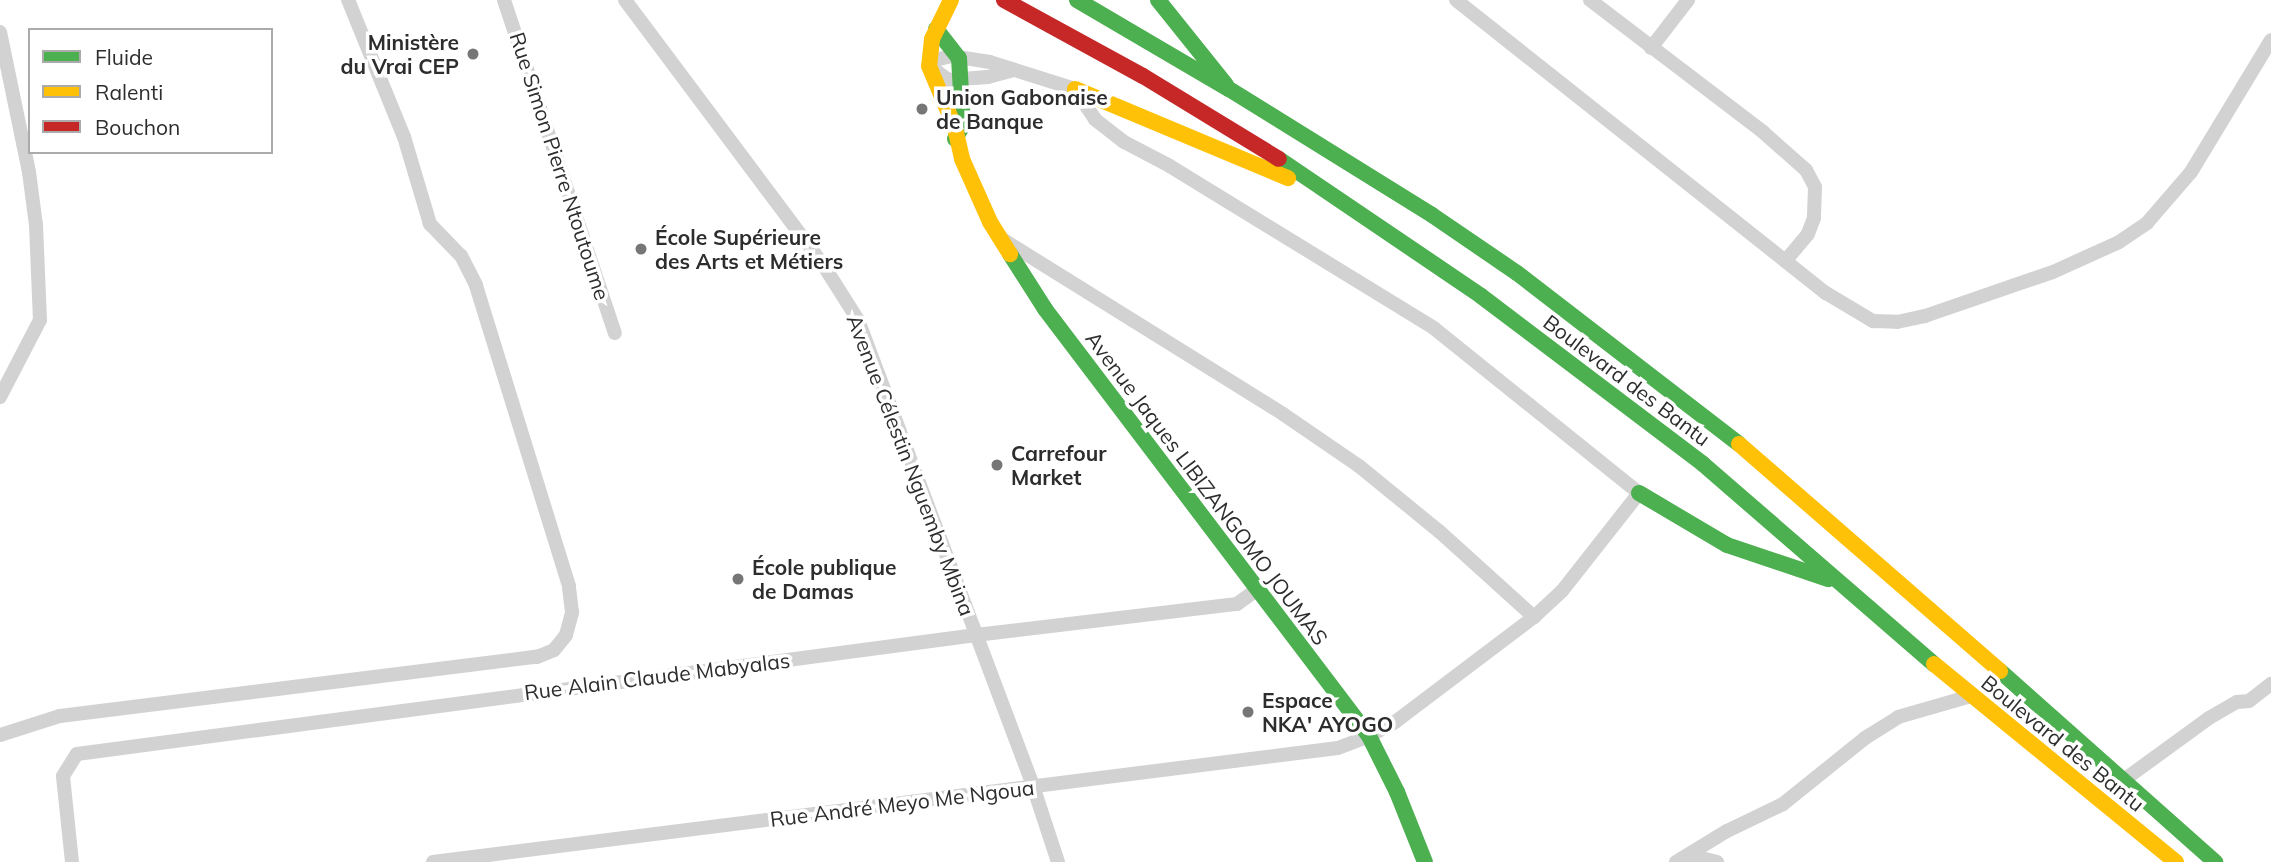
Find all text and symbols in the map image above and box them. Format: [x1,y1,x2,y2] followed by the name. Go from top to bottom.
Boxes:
[28,28,273,154] legend
[341,29,459,79] place label: Ministère du Vrai CEP
[505,29,615,303] street label: Rue Simon Pierre Ntoutoume
[95,44,153,70] text: Fluide
[465,46,481,62] marker: Ministère du Vrai CEP
[95,79,163,105] text: Ralenti
[936,84,1108,134] place label: Union Gabonaise de Banque
[914,101,930,117] marker: Union Gabonaise de Banque
[95,114,180,140] text: Bouchon
[655,224,843,274] place label: École Supérieure des Arts et Métiers
[633,241,649,257] marker: École Supérieure des Arts et Métiers
[1539,309,1715,451] street label: Boulevard des Bantu
[842,311,980,619] street label: Avenue Célestin Nguemby Mbina
[1081,326,1333,650] street label: Avenue Jaques LIBIZANGOMO JOUMAS
[1011,440,1106,490] place label: Carrefour Market
[989,457,1005,473] marker: Carrefour Market
[752,554,897,604] place label: École publique de Damas
[730,571,746,587] marker: École publique de Damas
[523,647,791,705] street label: Rue Alain Claude Mabyalas
[1976,670,2150,816] street label: Boulevard des Bantu
[1262,687,1393,737] place label: Espace NKA' AYOGO
[1240,704,1256,720] marker: Espace NKA' AYOGO
[768,774,1036,832] street label: Rue André Meyo Me Ngoua

